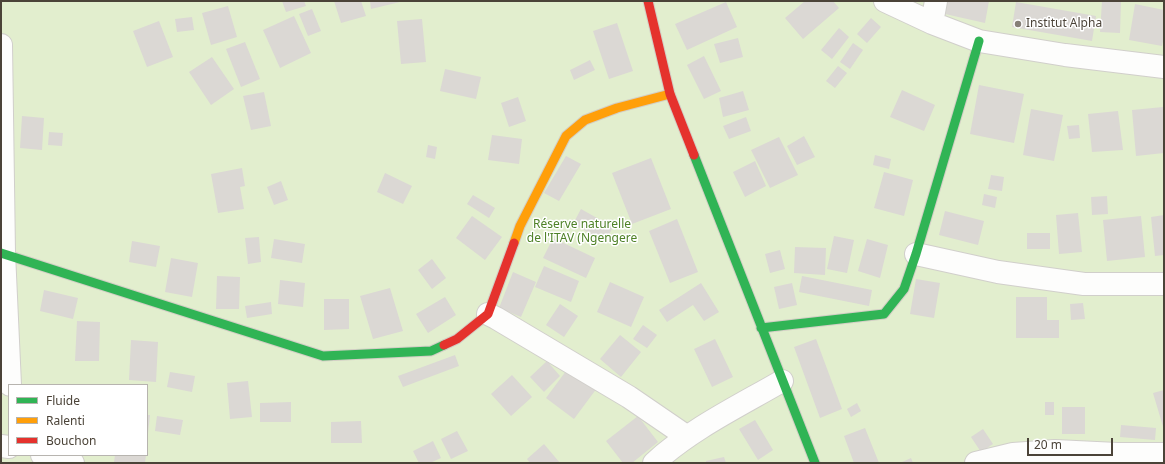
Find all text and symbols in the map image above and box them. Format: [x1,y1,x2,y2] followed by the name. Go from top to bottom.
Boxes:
[1026,17,1102,31] place label: Institut Alpha
[1013,19,1023,29] marker: Institut Alpha
[527,218,637,246] park label: Réserve naturelle de l'ITAV (Ngengere
[8,384,148,456] legend
[46,392,80,409] text: Fluide
[46,412,85,429] text: Ralenti
[1029,430,1115,456] scale bar
[46,432,96,449] text: Bouchon
[1034,436,1062,453] text: 20 m

